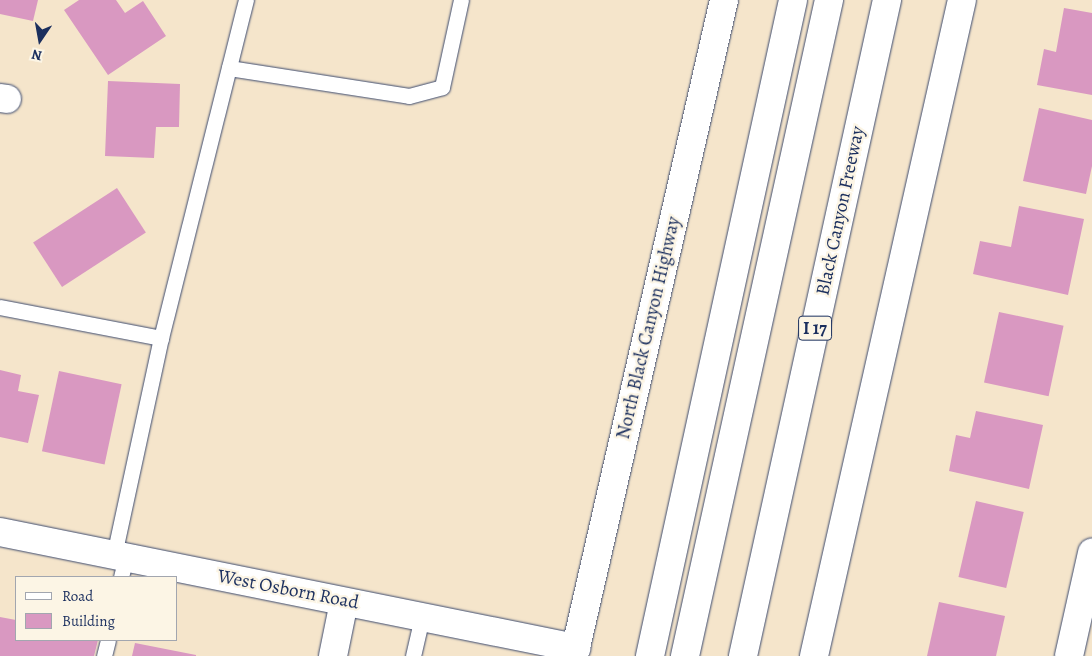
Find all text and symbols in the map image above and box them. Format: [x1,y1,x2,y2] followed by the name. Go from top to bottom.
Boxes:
[15,15,65,65] north arrow
[30,45,44,66] text: N
[812,124,870,298] street label: Black Canyon Freeway
[612,214,686,442] street label: North Black Canyon Highway
[798,312,832,343] road number: I 17
[215,565,361,615] street label: West Osborn Road
[15,576,178,641] legend
[62,586,93,606] text: Road
[62,611,115,631] text: Building

